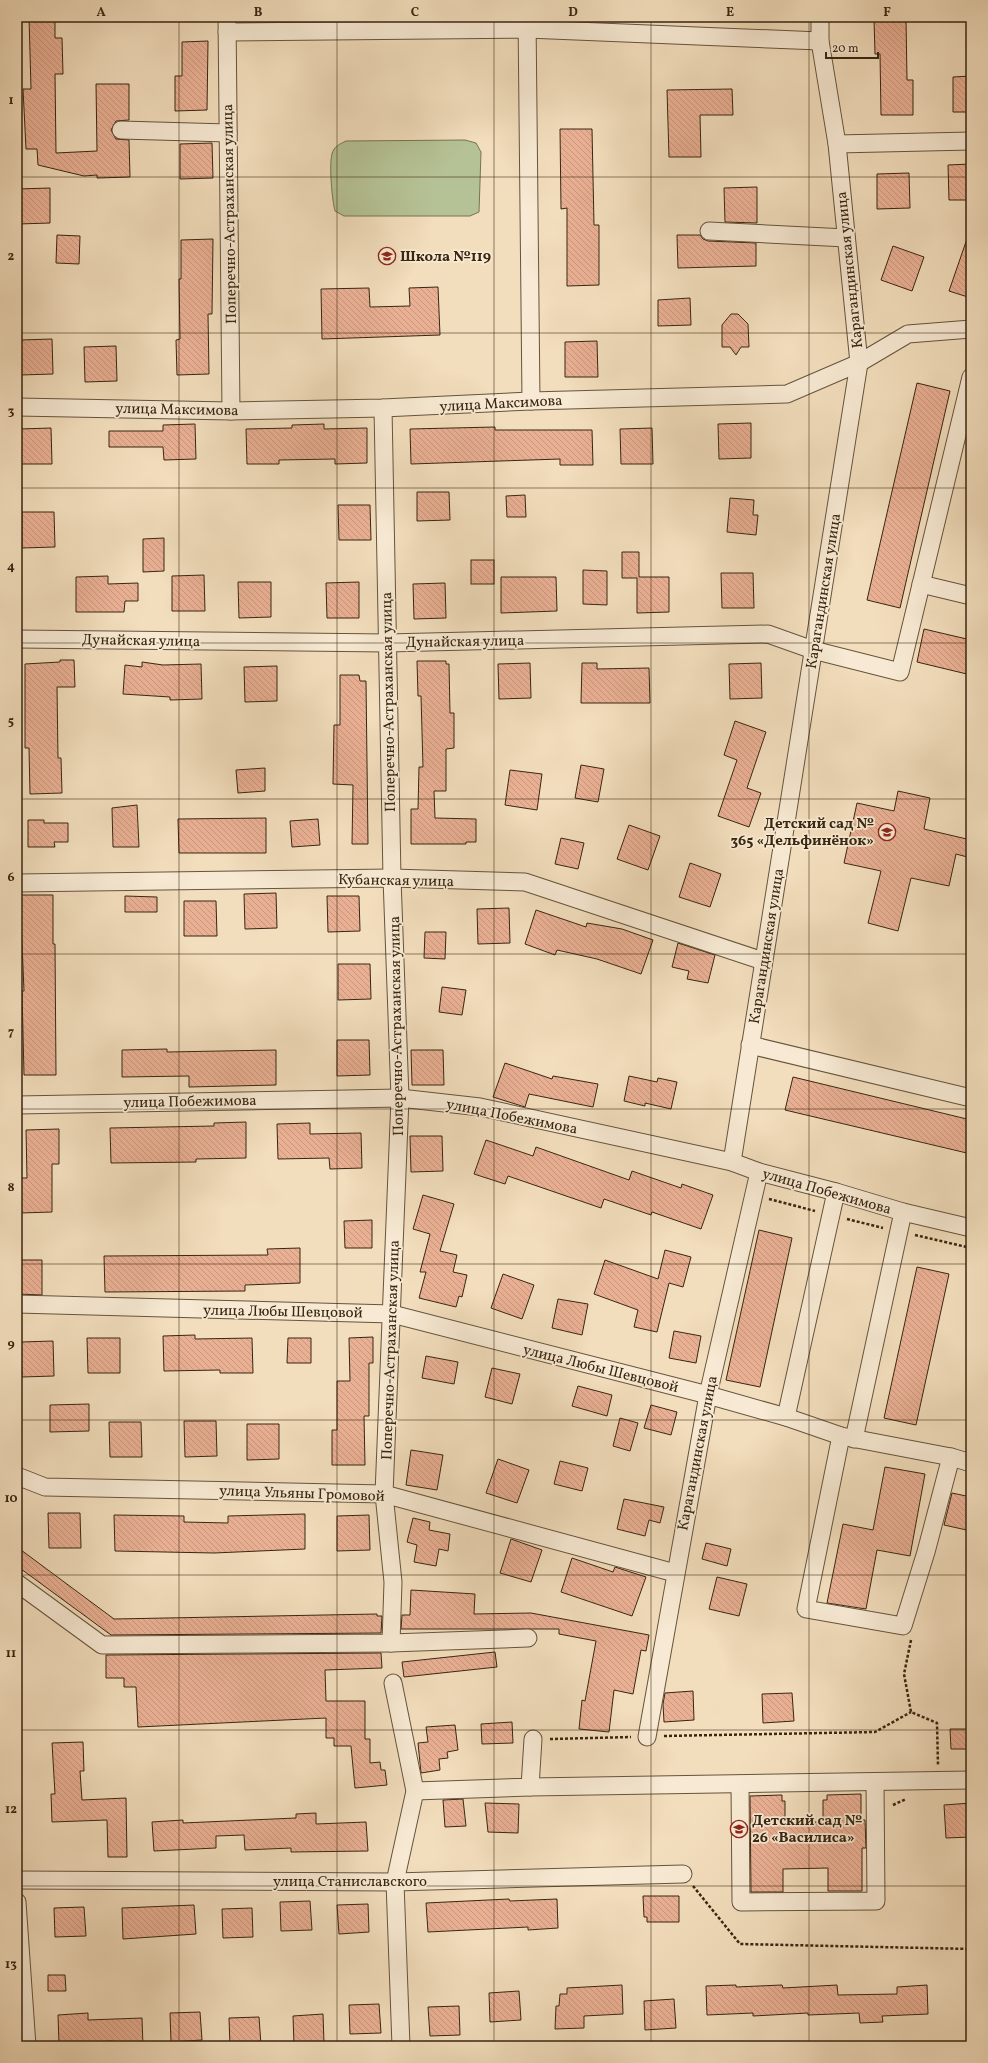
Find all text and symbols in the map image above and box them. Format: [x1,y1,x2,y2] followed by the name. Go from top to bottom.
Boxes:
[96,4,106,22] text: A
[254,4,263,22] text: B
[411,4,419,22] text: C
[568,4,578,22] text: D
[726,4,734,22] text: E
[883,4,891,22] text: F
[826,34,878,60] scale bar
[832,41,859,57] text: 20 m
[8,92,14,110] text: 1
[218,104,243,324] street label: Поперечно-Астраханская улица
[832,190,869,349] street label: Карагандинская улица
[377,246,397,266] school or university icon: Школа №119
[400,247,491,268] place label: Школа №119
[8,248,15,266] text: 2
[439,391,563,418] street label: улица Максимова
[115,399,239,422] street label: улица Максимова
[8,403,15,421] text: 3
[802,512,847,671] street label: Карагандинская улица
[7,558,15,576] text: 4
[377,592,402,812] street label: Поперечно-Астраханская улица
[82,630,200,653] street label: Дунайская улица
[406,631,524,654] street label: Дунайская улица
[8,713,14,731] text: 5
[730,814,874,852] place label: Детский сад № 365 «Дельфинёнок»
[877,822,897,842] school or university icon: Детский сад № 365 «Дельфинёнок»
[745,867,790,1026] street label: Карагандинская улица
[7,869,15,887] text: 6
[338,870,454,893] street label: Кубанская улица
[385,916,410,1136] street label: Поперечно-Астраханская улица
[8,1024,14,1042] text: 7
[123,1091,257,1114] street label: улица Побежимова
[444,1094,579,1140] street label: улица Побежимова
[760,1164,894,1221] street label: улица Побежимова
[7,1179,15,1197] text: 8
[377,1240,406,1461] street label: Поперечно-Астраханская улица
[203,1301,363,1324] street label: улица Любы Шевцовой
[7,1335,15,1353] text: 9
[521,1340,681,1399] street label: улица Любы Шевцовой
[673,1374,724,1533] street label: Карагандинская улица
[219,1481,385,1508] street label: улица Ульяны Громовой
[4,1490,18,1508] text: 10
[6,1645,16,1663] text: 11
[5,1801,17,1819] text: 12
[752,1811,863,1849] place label: Детский сад № 26 «Василиса»
[729,1819,749,1839] school or university icon: Детский сад № 26 «Василиса»
[273,1872,427,1893] street label: улица Станиславского
[5,1956,17,1974] text: 13

